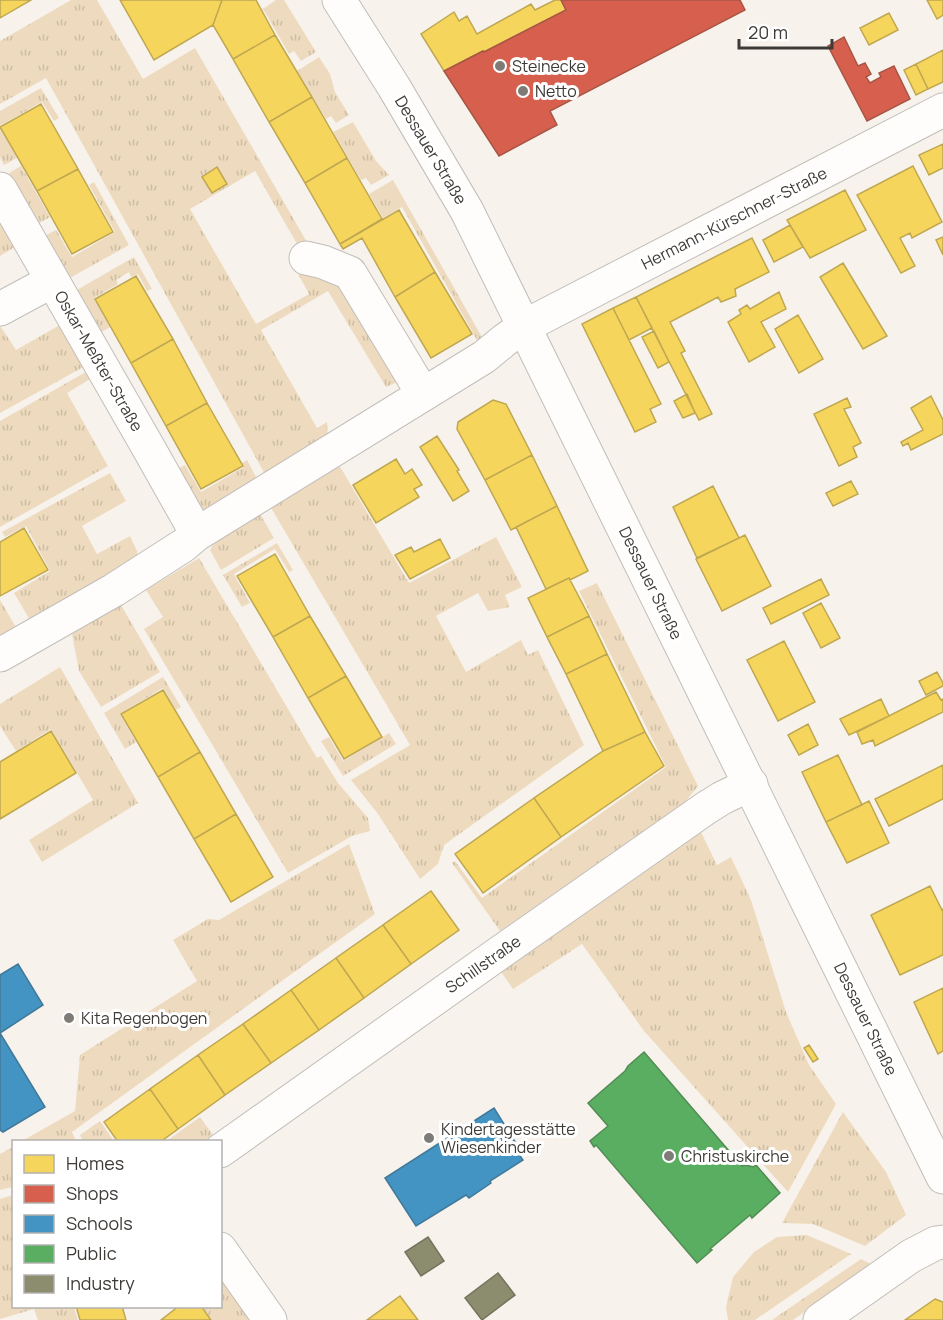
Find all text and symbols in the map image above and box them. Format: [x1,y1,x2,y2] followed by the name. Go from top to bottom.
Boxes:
[739,12,832,50] scale bar
[748,20,788,44] text: 20 m
[512,55,586,77] place label: Steinecke
[493,59,507,73] marker: Steinecke
[535,80,577,102] place label: Netto
[516,84,530,98] marker: Netto
[390,92,472,208] street label: Dessauer Straße
[637,161,831,275] street label: Hermann-Kürschner-Straße
[50,287,148,435] street label: Oskar-Meßter-Straße
[614,523,688,643] street label: Dessauer Straße
[441,930,525,998] street label: Schillstraße
[829,959,903,1079] street label: Dessauer Straße
[81,1007,207,1029] place label: Kita Regenbogen
[62,1011,76,1025] marker: Kita Regenbogen
[441,1118,576,1158] place label: Kindertagesstätte Wiesenkinder
[422,1131,436,1145] marker: Kindertagesstätte Wiesenkinder
[12,1140,222,1308] legend
[681,1145,789,1167] place label: Christuskirche
[662,1149,676,1163] marker: Christuskirche
[66,1151,124,1175] text: Homes
[66,1181,118,1205] text: Shops
[66,1211,133,1235] text: Schools
[66,1241,117,1265] text: Public
[66,1271,135,1295] text: Industry

